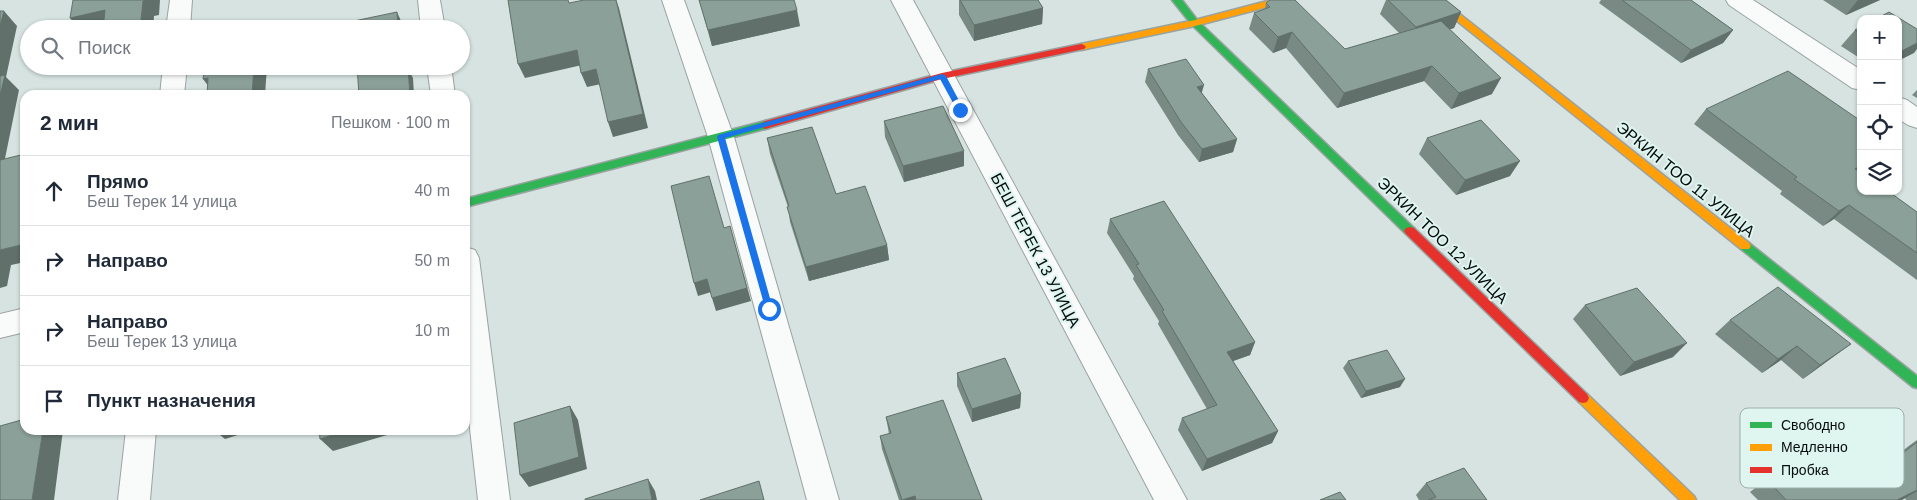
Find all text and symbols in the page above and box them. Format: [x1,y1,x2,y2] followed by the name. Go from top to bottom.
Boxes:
[1857,15,1902,195] map controls
[1857,15,1902,60] button: +
[20,20,470,75] search box
[38,34,66,62] icon: search
[78,37,131,58] text: Поиск
[1857,60,1902,105] button: −
[949,99,972,122] route end
[1857,105,1902,150] button: locate
[40,111,99,134] text: 2 мин
[331,114,450,131] text: Пешком · 100 m
[1613,118,1758,241] street label: ЭРКИН ТОО 11 УЛИЦА
[1857,150,1902,195] button: layers
[988,170,1084,331] street label: БЕШ ТЕРЕК 13 УЛИЦА
[87,171,149,192] text: Прямо
[1374,174,1511,307] street label: ЭРКИН ТОО 12 УЛИЦА
[40,177,68,205] icon: ahead
[414,182,450,199] text: 40 m
[87,193,237,210] text: Беш Терек 14 улица
[40,247,68,275] icon: right
[87,250,168,271] text: Направо
[414,252,450,269] text: 50 m
[758,298,781,321] route start
[87,311,168,332] text: Направо
[40,317,68,345] icon: right
[414,322,450,339] text: 10 m
[87,333,237,350] text: Беш Терек 13 улица
[40,387,68,415] icon: arrive
[87,390,256,411] text: Пункт назначения
[1740,408,1904,488] legend
[1781,417,1846,433] text: Свободно
[1781,439,1848,455] text: Медленно
[1781,462,1829,478] text: Пробка

